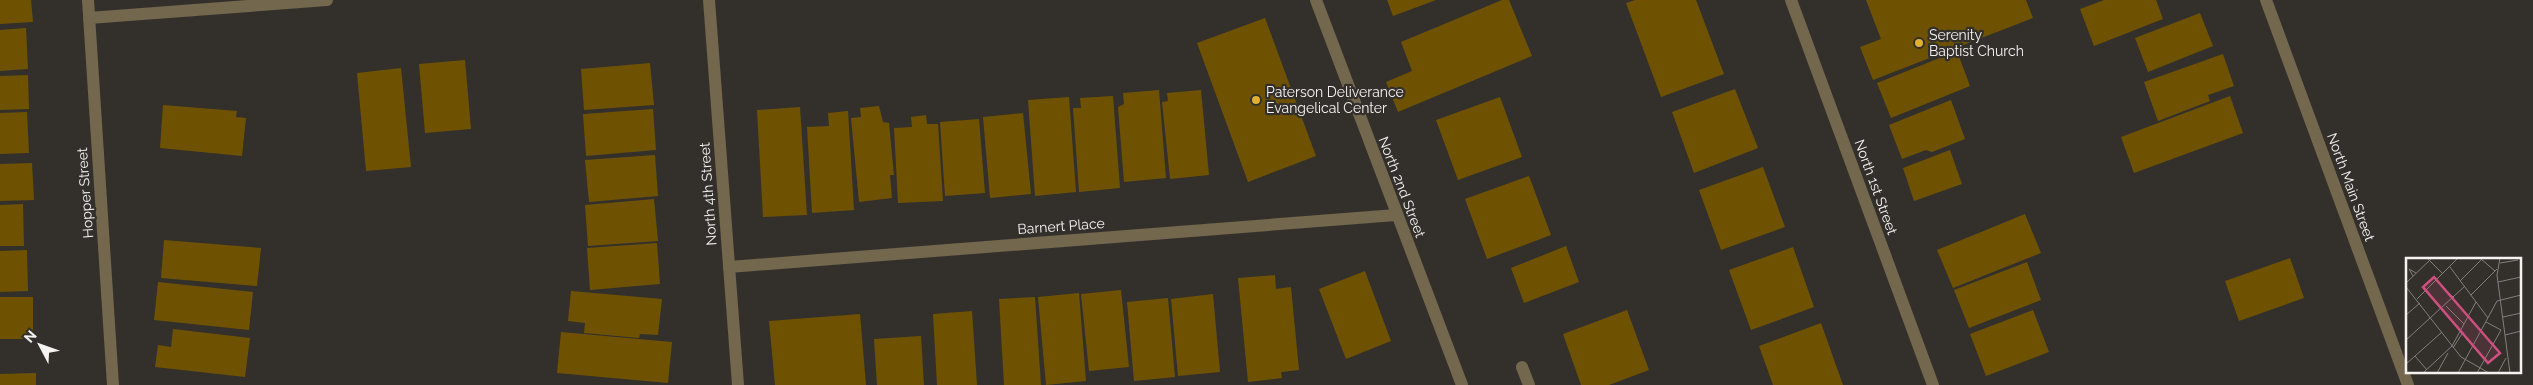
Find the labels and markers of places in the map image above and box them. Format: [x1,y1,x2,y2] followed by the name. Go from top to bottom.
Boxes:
[1929,27,2024,59] place label: Serenity Baptist Church
[1913,37,1925,49] marker: Serenity Baptist Church
[1266,84,1404,116] place label: Paterson Deliverance Evangelical Center
[1250,94,1262,106] marker: Paterson Deliverance Evangelical Center

